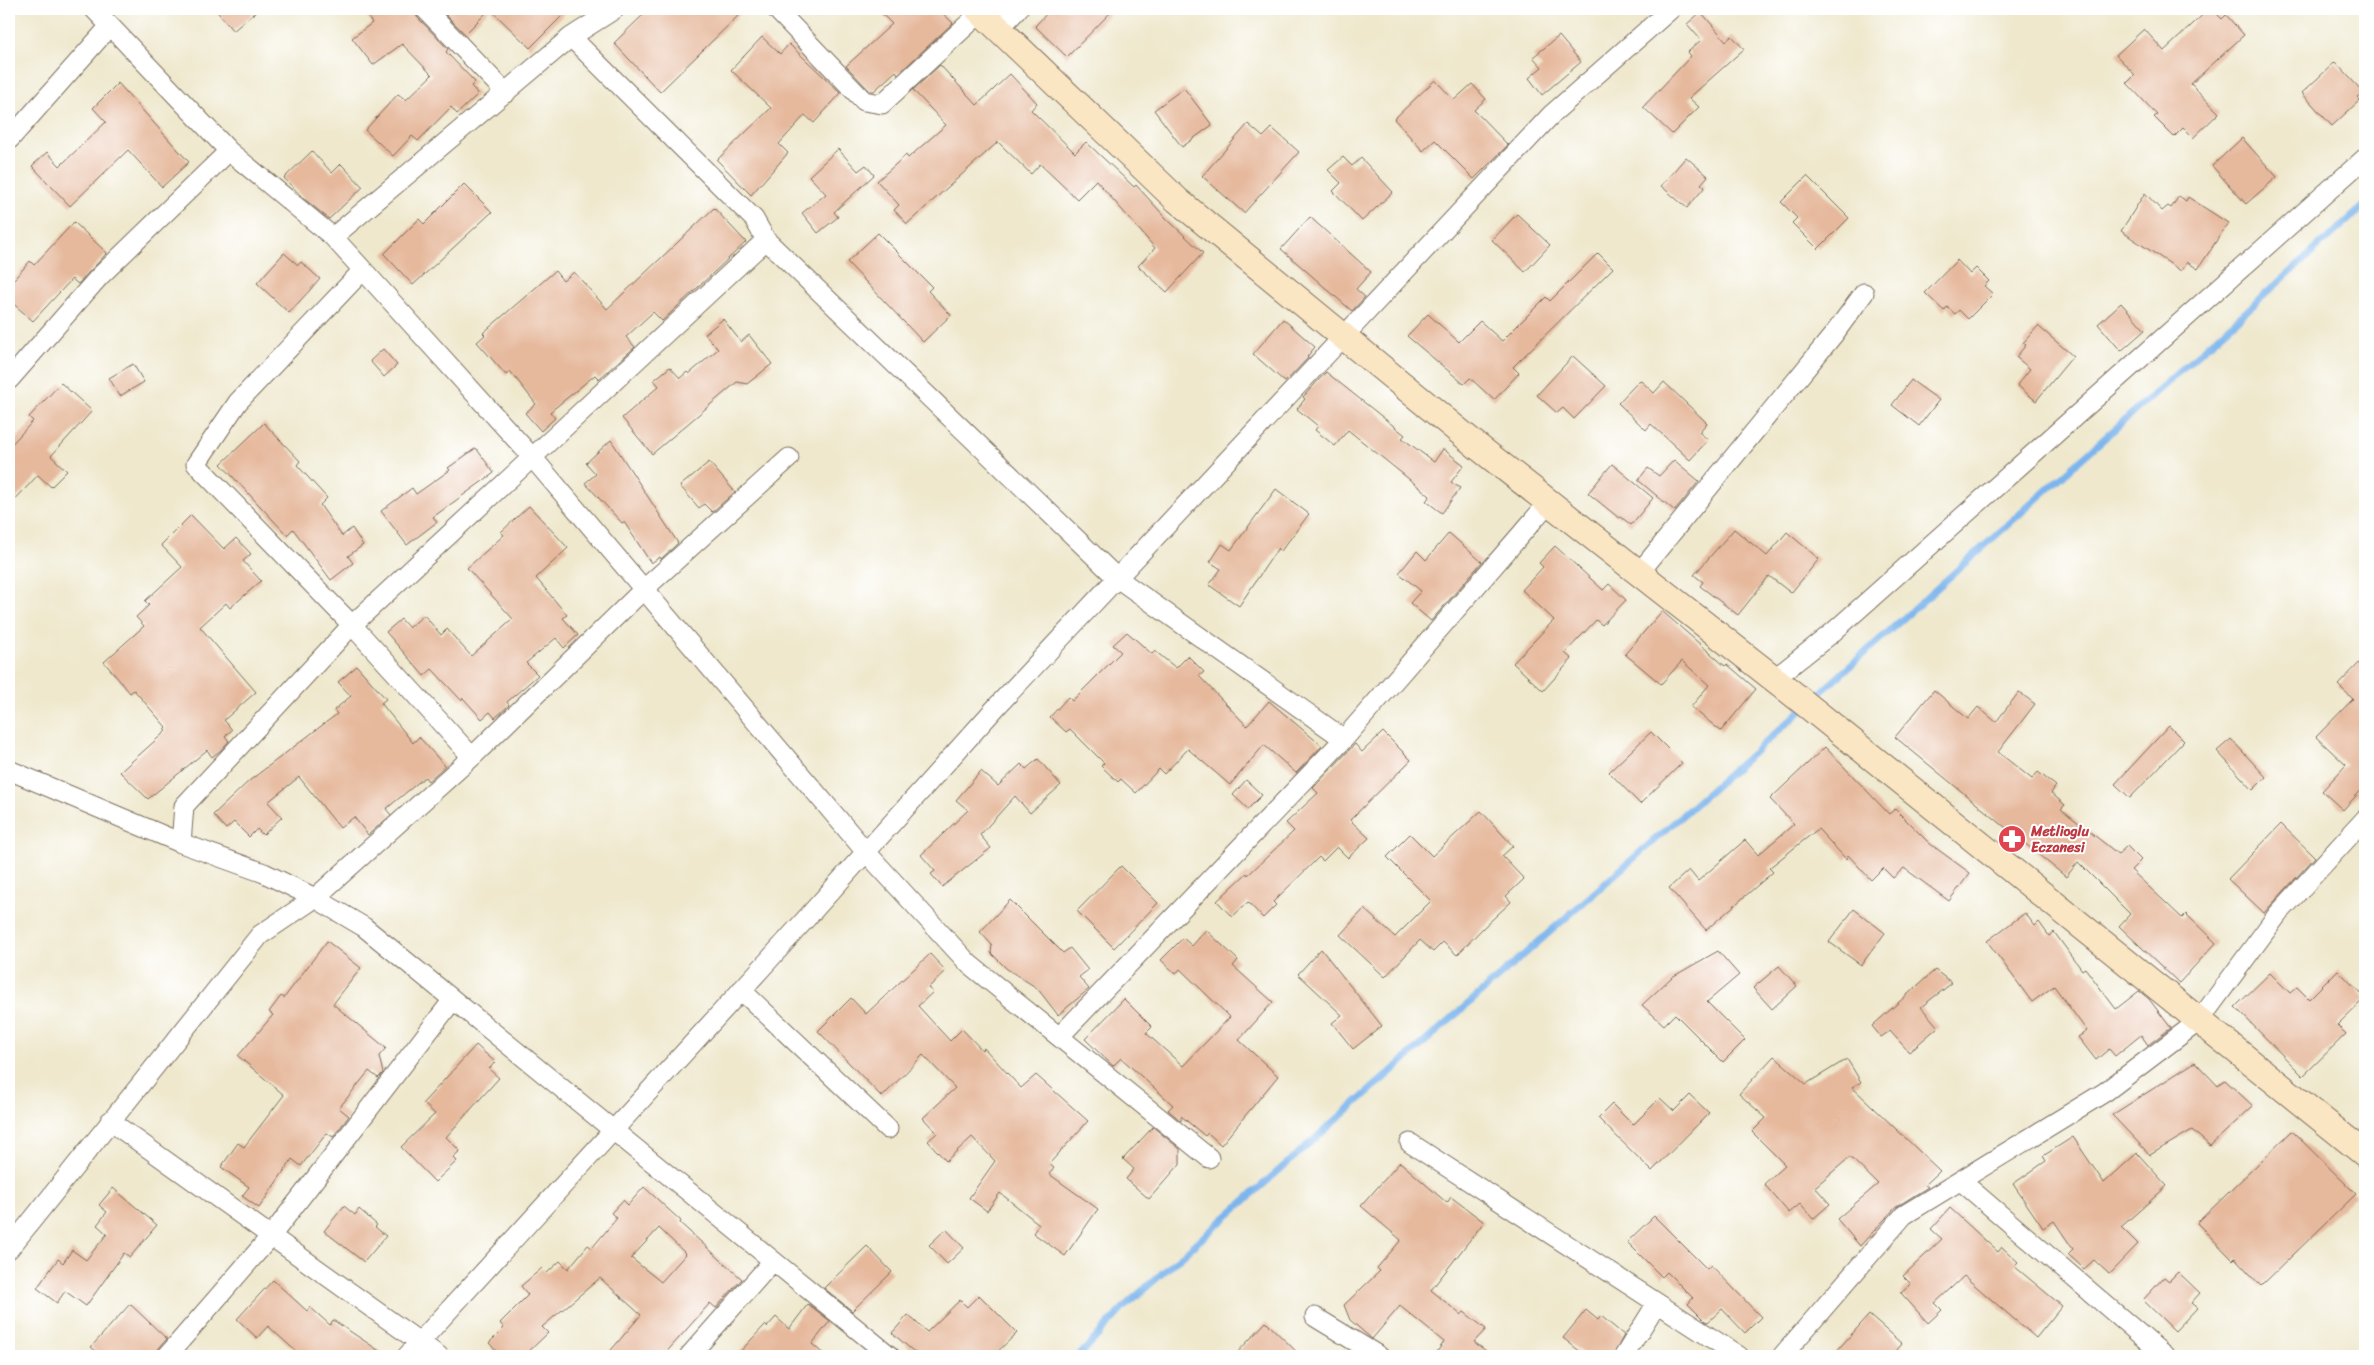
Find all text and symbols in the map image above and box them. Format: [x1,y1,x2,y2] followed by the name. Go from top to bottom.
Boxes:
[2030,819,2090,860] place label: Metlioglu Eczanesi
[1997,824,2027,854] pharmacy icon: Metlioglu Eczanesi

